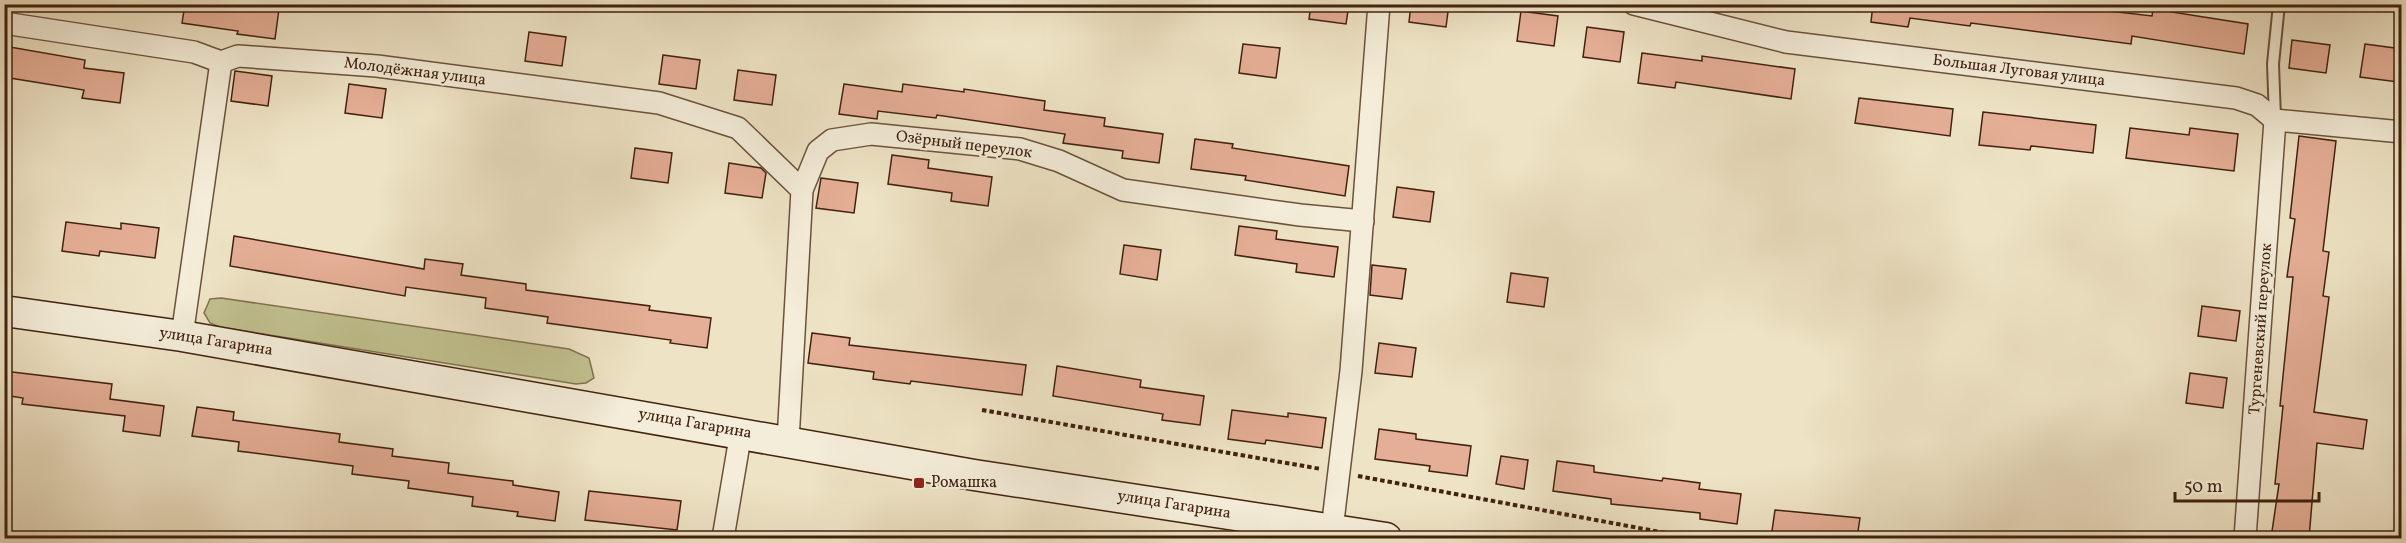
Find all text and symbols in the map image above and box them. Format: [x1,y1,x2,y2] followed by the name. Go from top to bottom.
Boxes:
[1931,49,2107,93] street label: Большая Луговая улица
[343,52,487,92] street label: Молодёжная улица
[895,126,1034,164] street label: Озёрный переулок
[2244,242,2278,416] street label: Тургеневский переулок
[158,322,274,362] street label: улица Гагарина
[637,403,753,445] street label: улица Гагарина
[2175,465,2319,503] scale bar
[931,472,997,494] place label: Ромашка
[2184,475,2223,500] text: 50 m
[912,476,926,490] marker: Ромашка
[1116,485,1232,525] street label: улица Гагарина

